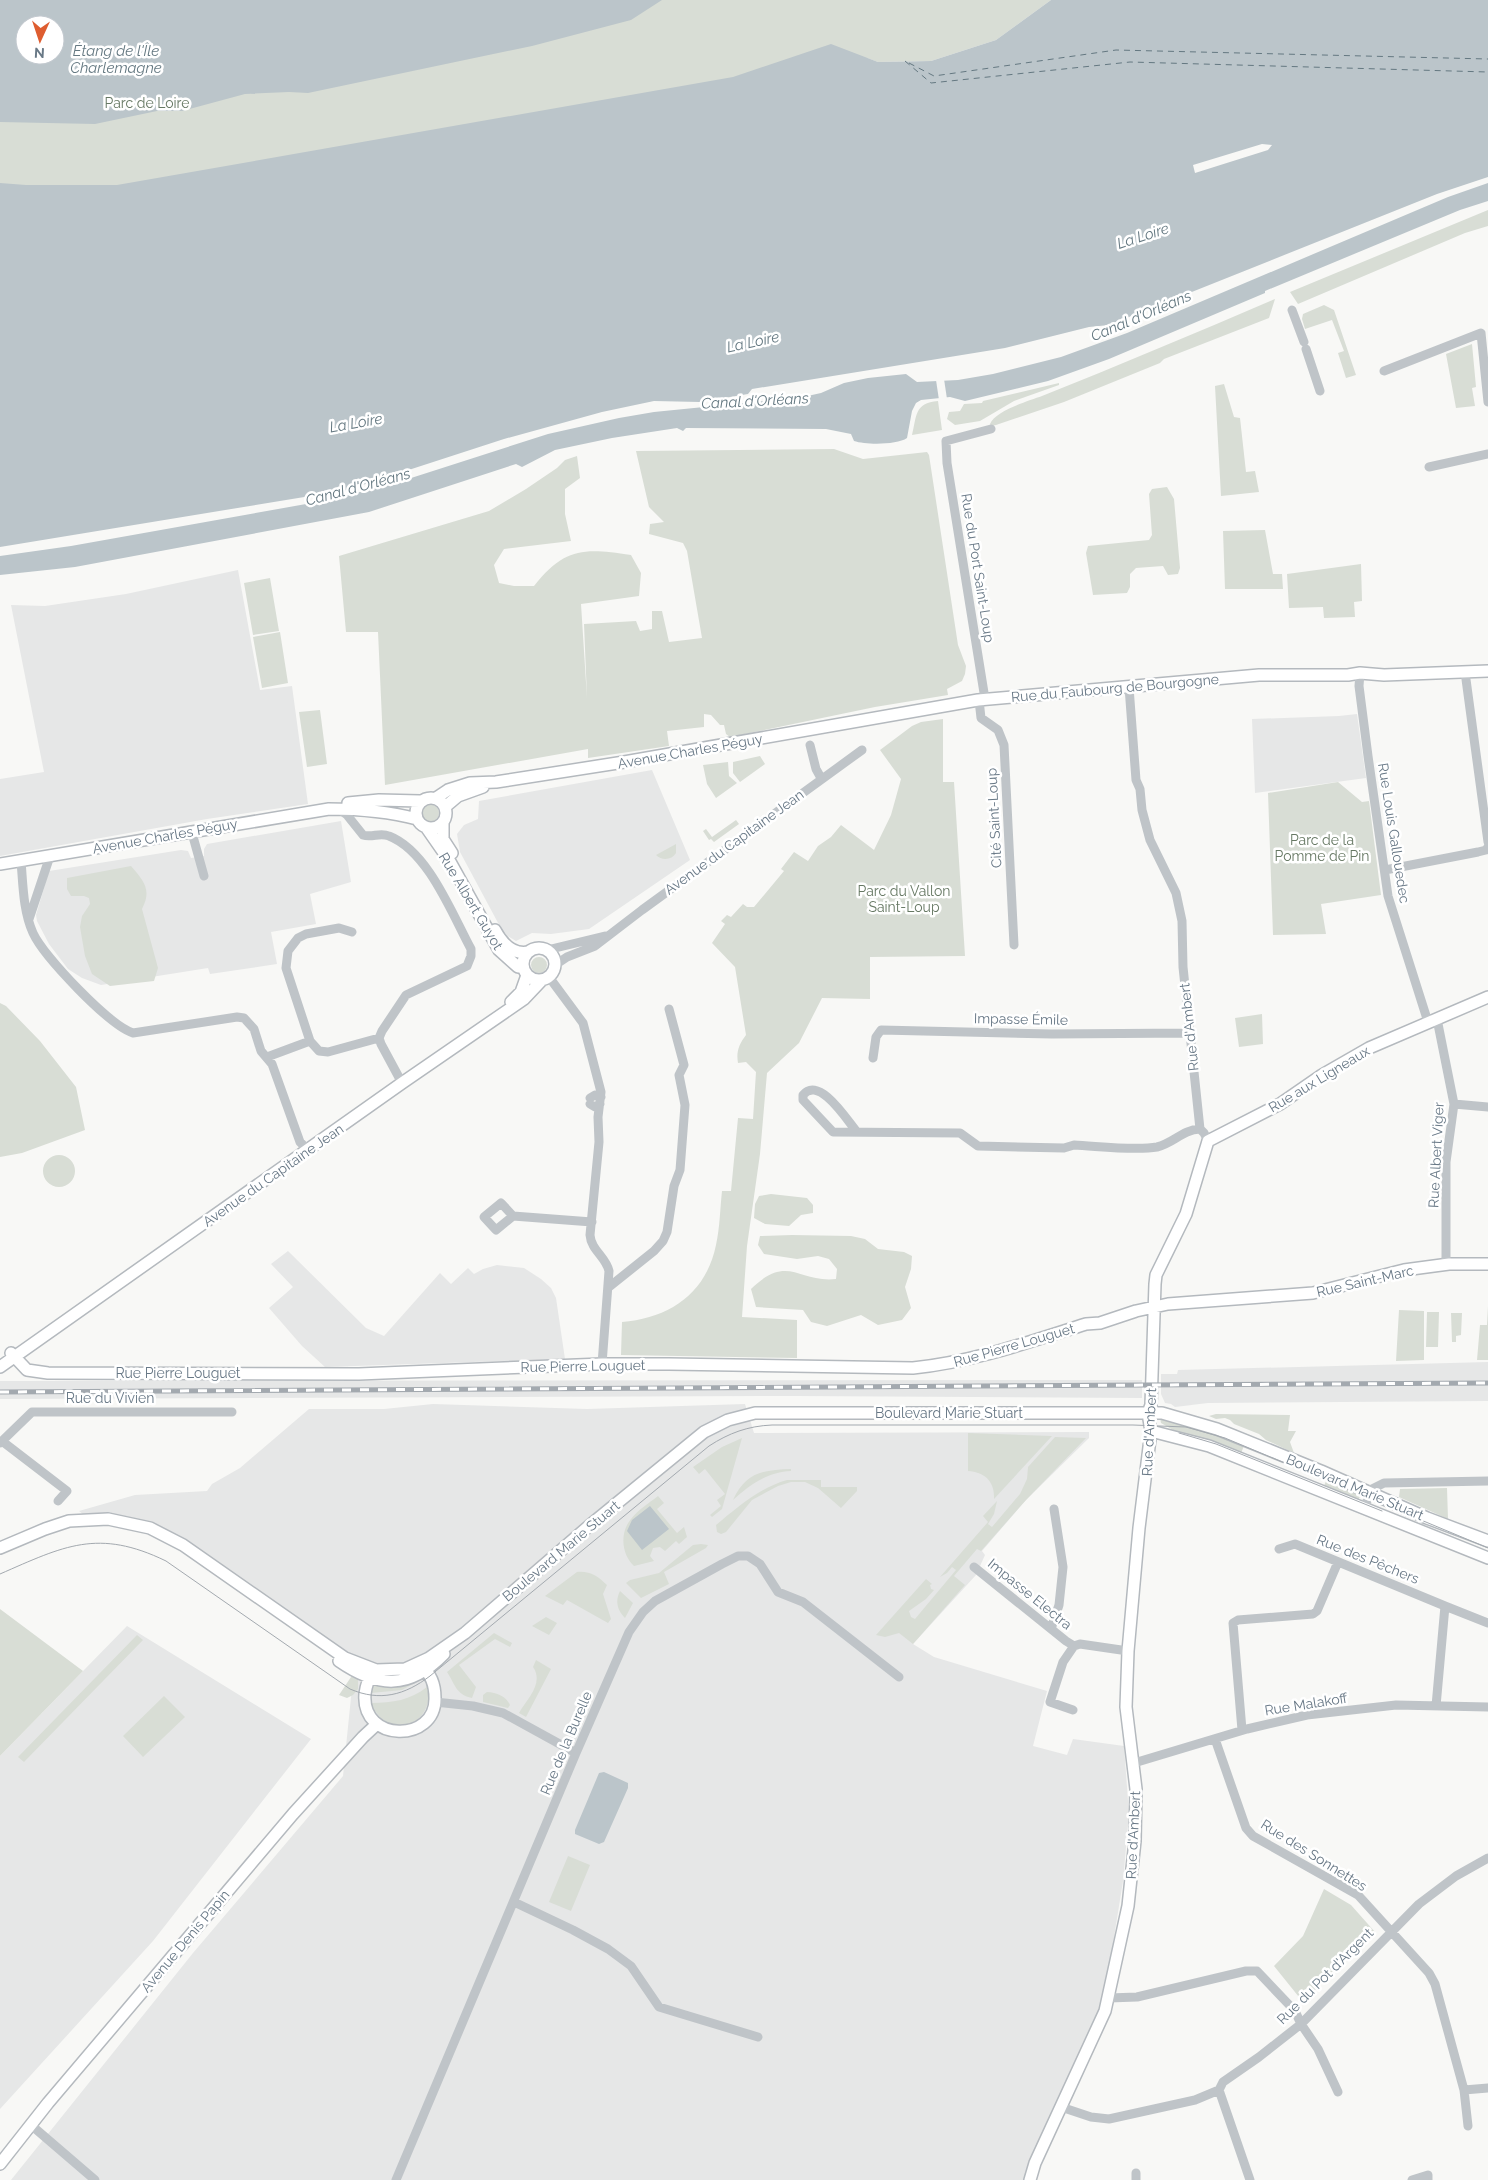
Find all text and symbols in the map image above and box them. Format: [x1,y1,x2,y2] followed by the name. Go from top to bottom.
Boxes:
[15,15,65,65] north arrow
[70,42,162,77] water label: Étang de l'Île Charlemagne
[34,45,45,61] text: N
[105,95,190,111] park label: Parc de Loire
[1115,219,1171,253] water label: La Loire
[1088,287,1194,345] water label: Canal d'Orléans
[725,328,781,356] water label: La Loire
[701,389,809,413] water label: Canal d'Orléans
[328,409,384,437] water label: La Loire
[304,464,412,510] water label: Canal d'Orléans
[958,492,998,644] street label: Rue du Port Saint-Loup
[1010,671,1220,705] street label: Rue du Faubourg de Bourgogne
[616,730,764,772] street label: Avenue Charles Péguy
[1375,762,1413,905] street label: Rue Louis Gallouedec
[983,767,1005,868] street label: Cité Saint-Loup
[661,786,807,898] street label: Avenue du Capitaine Jean
[91,815,239,857] street label: Avenue Charles Péguy
[1275,832,1369,864] park label: Parc de la Pomme de Pin
[436,849,506,953] street label: Rue Albert Guyot
[858,883,950,915] park label: Parc du Vallon Saint-Loup
[1176,982,1202,1072] street label: Rue d'Ambert
[974,1009,1068,1028] street label: Impasse Émile
[1266,1043,1372,1115] street label: Rue aux Ligneaux
[1425,1102,1447,1208] street label: Rue Albert Viger
[200,1120,346,1230] street label: Avenue du Capitaine Jean
[1315,1262,1415,1300] street label: Rue Saint-Marc
[952,1320,1077,1370] street label: Rue Pierre Louguet
[520,1357,646,1375] street label: Rue Pierre Louguet
[116,1365,241,1381] street label: Rue Pierre Louguet
[1139,1387,1159,1477] street label: Rue d'Ambert
[66,1390,154,1406] street label: Rue du Vivien
[875,1405,1023,1421] street label: Boulevard Marie Stuart
[1284,1451,1426,1523] street label: Boulevard Marie Stuart
[499,1497,623,1605] street label: Boulevard Marie Stuart
[1315,1531,1422,1587] street label: Rue des Pêchers
[985,1555,1075,1633] street label: Impasse Electra
[537,1689,595,1797] street label: Rue de la Burelle
[1263,1689,1349,1718] street label: Rue Malakoff
[1123,1790,1143,1880] street label: Rue d'Ambert
[1258,1816,1370,1894] street label: Rue des Sonnettes
[138,1887,232,1995] street label: Avenue Denis Papin
[1274,1924,1377,2027] street label: Rue du Pot d'Argent

